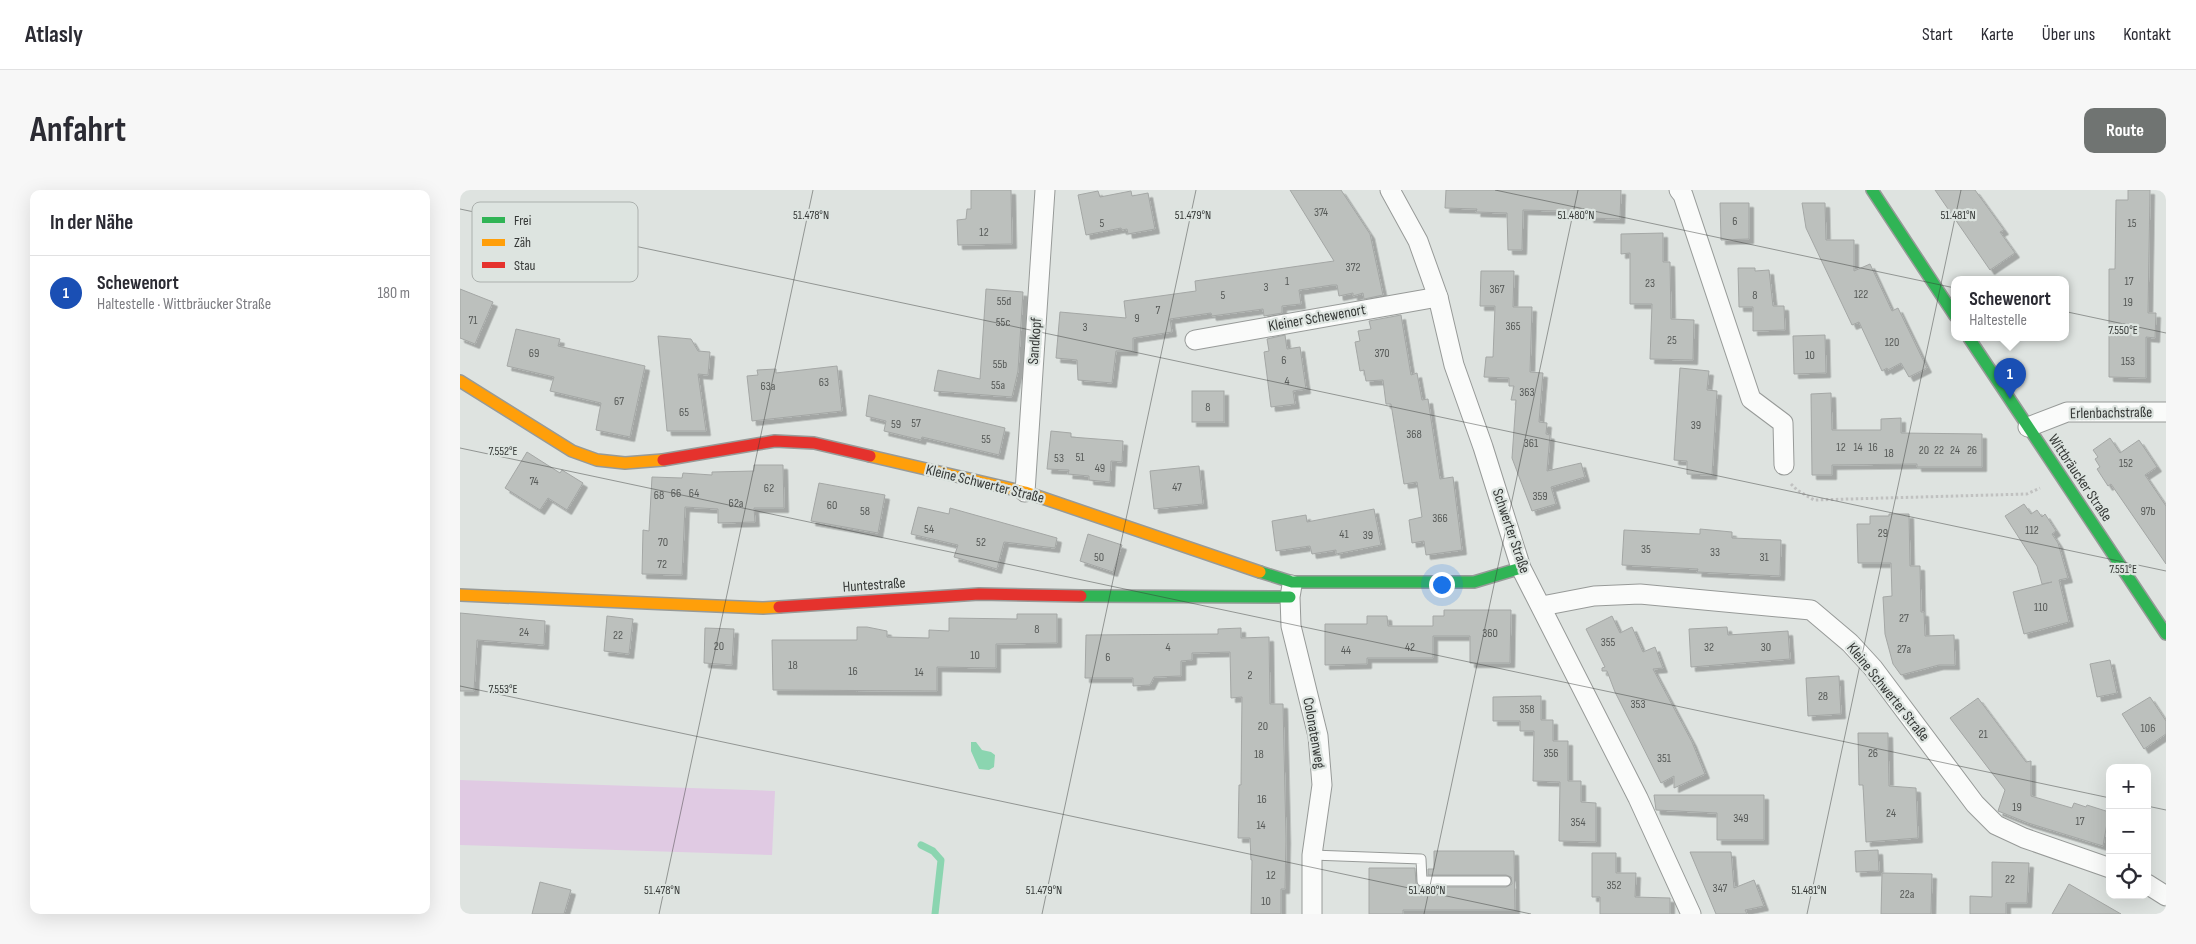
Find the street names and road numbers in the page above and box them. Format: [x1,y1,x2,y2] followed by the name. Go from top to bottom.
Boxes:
[1267,300,1368,336] street label: Kleiner Schewenort
[1024,316,1046,365] street label: Sandkopf
[2070,403,2152,423] street label: Erlenbachstraße
[2044,431,2116,525] street label: Wittbräucker Straße
[924,460,1046,508] street label: Kleine Schwerter Straße
[1488,486,1534,576] street label: Schwerter Straße
[842,573,906,597] street label: Huntestraße
[1842,639,1934,745] street label: Kleine Schwerter Straße
[1298,696,1330,770] street label: Colonatenweg

